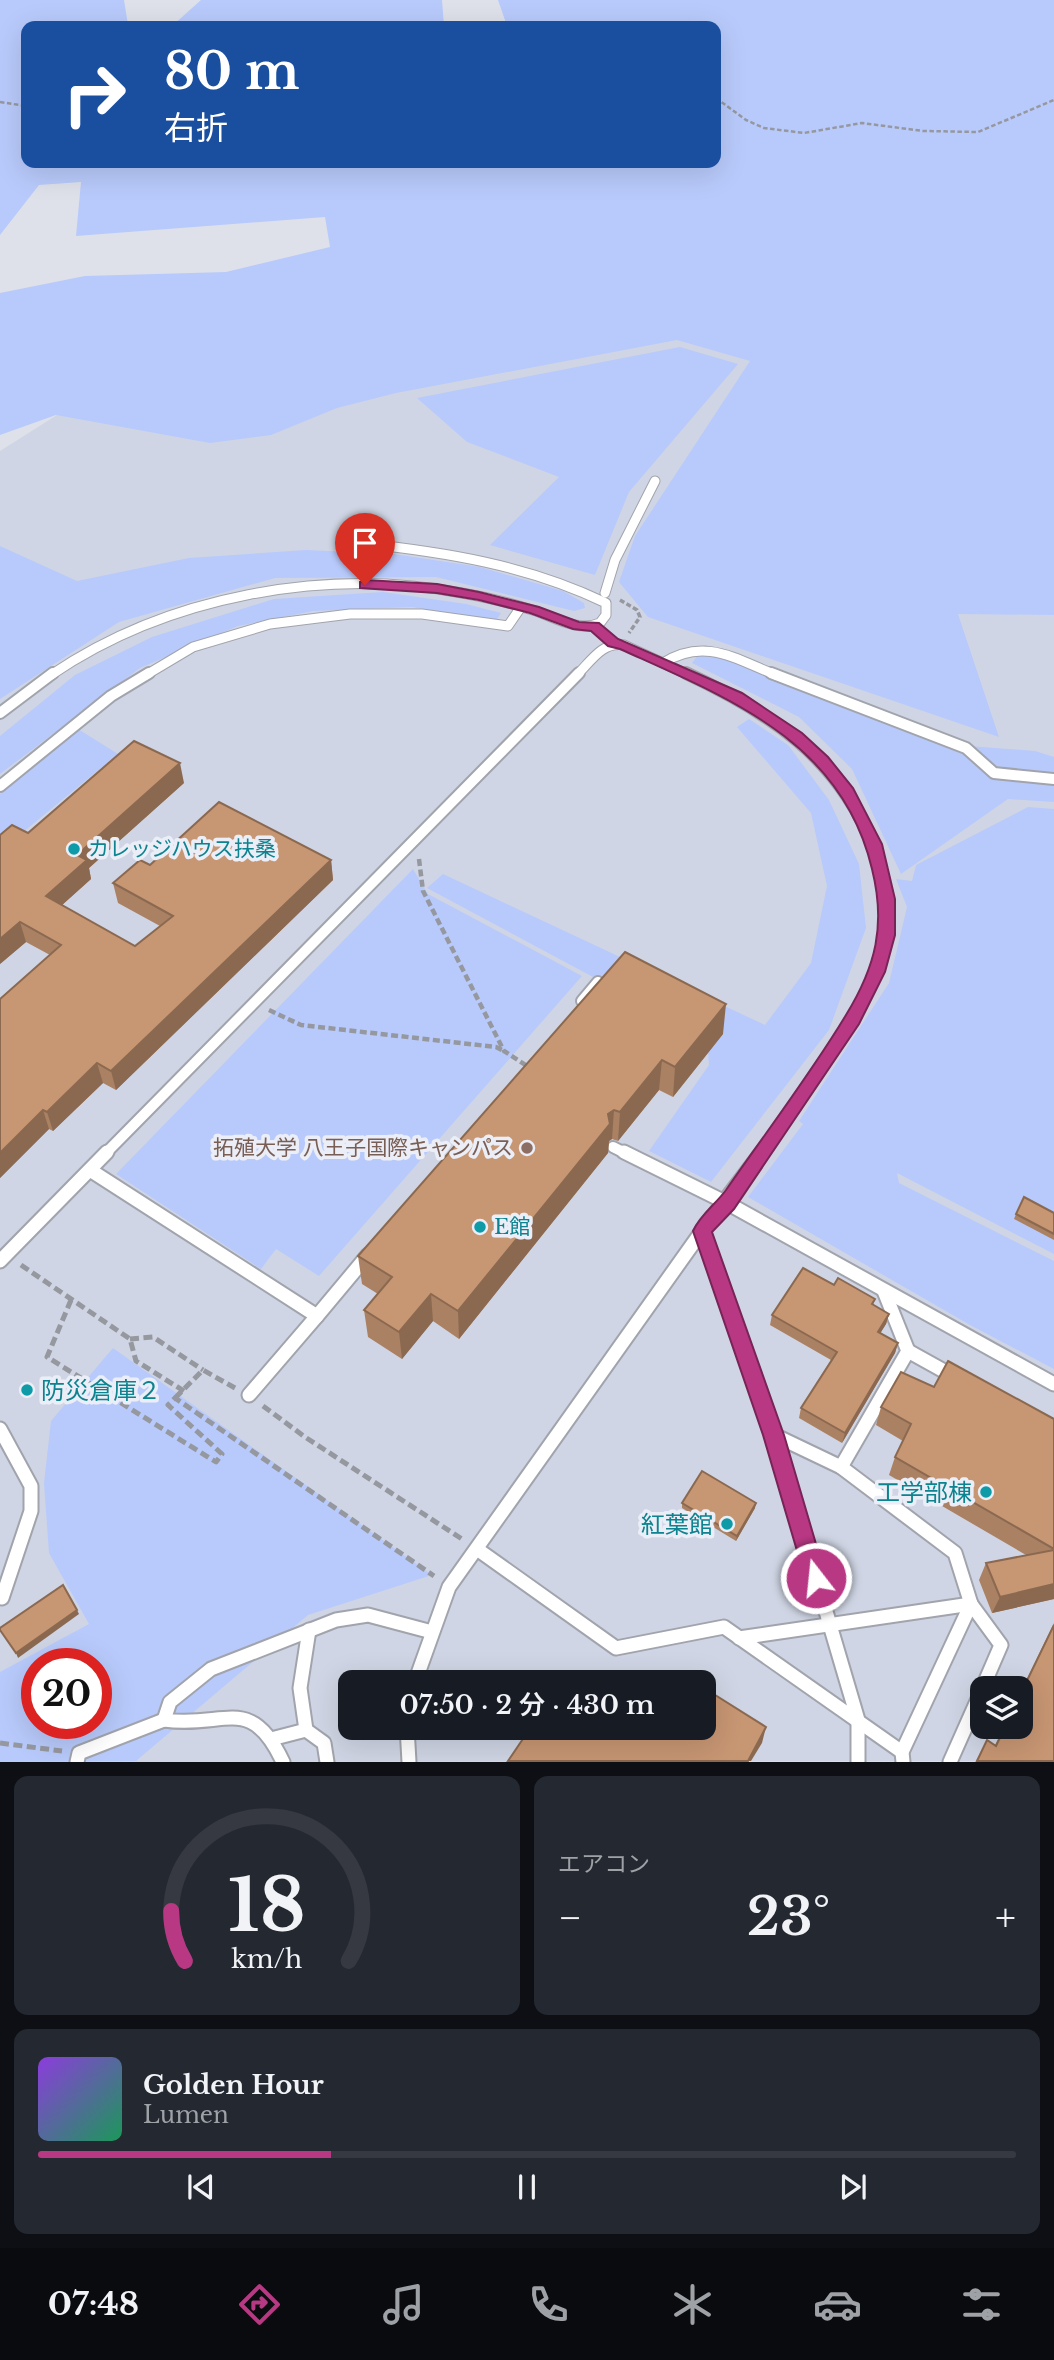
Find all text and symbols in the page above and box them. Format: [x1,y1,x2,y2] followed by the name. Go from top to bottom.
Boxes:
[164,41,299,102] text: 80 m
[49,49,140,140] icon: right
[164,108,228,148] text: 右折
[335,513,395,585] pin
[346,524,384,562] icon: arrive
[88,836,276,862] place label: カレッジハウス扶桑
[66,841,82,857] marker: カレッジハウス扶桑
[213,1135,513,1161] place label: 拓殖大学 八王子国際キャンパス
[519,1140,535,1156] marker: 拓殖大学 八王子国際キャンパス
[494,1214,530,1240] place label: E館
[472,1219,488,1235] marker: E館
[41,1376,161,1405] place label: 防災倉庫２
[19,1382,35,1398] marker: 防災倉庫２
[876,1478,972,1507] place label: 工学部棟
[978,1484,994,1500] marker: 工学部棟
[641,1510,713,1539] place label: 紅葉館
[719,1516,735,1532] marker: 紅葉館
[779,1541,853,1615] position arrow
[21,1648,112,1739] speed limit sign: 20
[970,1676,1033,1739] map controls
[970,1676,1033,1739] button: layers
[399,1689,655,1721] text: 07:50 · 2 分 · 430 m
[558,1850,650,1878] text: エアコン
[228,1861,306,1952] text: 18
[747,1885,830,1949] text: 23°
[558,1894,582,1941] text: −
[995,1894,1016,1941] text: +
[232,1944,302,1975] text: km/h
[143,2069,324,2101] text: Golden Hour
[143,2101,229,2129] text: Lumen
[182,2168,220,2206] icon: previous
[508,2168,546,2206] icon: pause
[834,2168,872,2206] icon: next
[235,2280,284,2329] icon: directions
[379,2280,428,2329] icon: music
[524,2280,573,2329] icon: phone
[668,2280,717,2329] icon: climate
[813,2280,862,2329] icon: car
[957,2280,1006,2329] icon: filters
[48,2284,139,2324] text: 07:48

